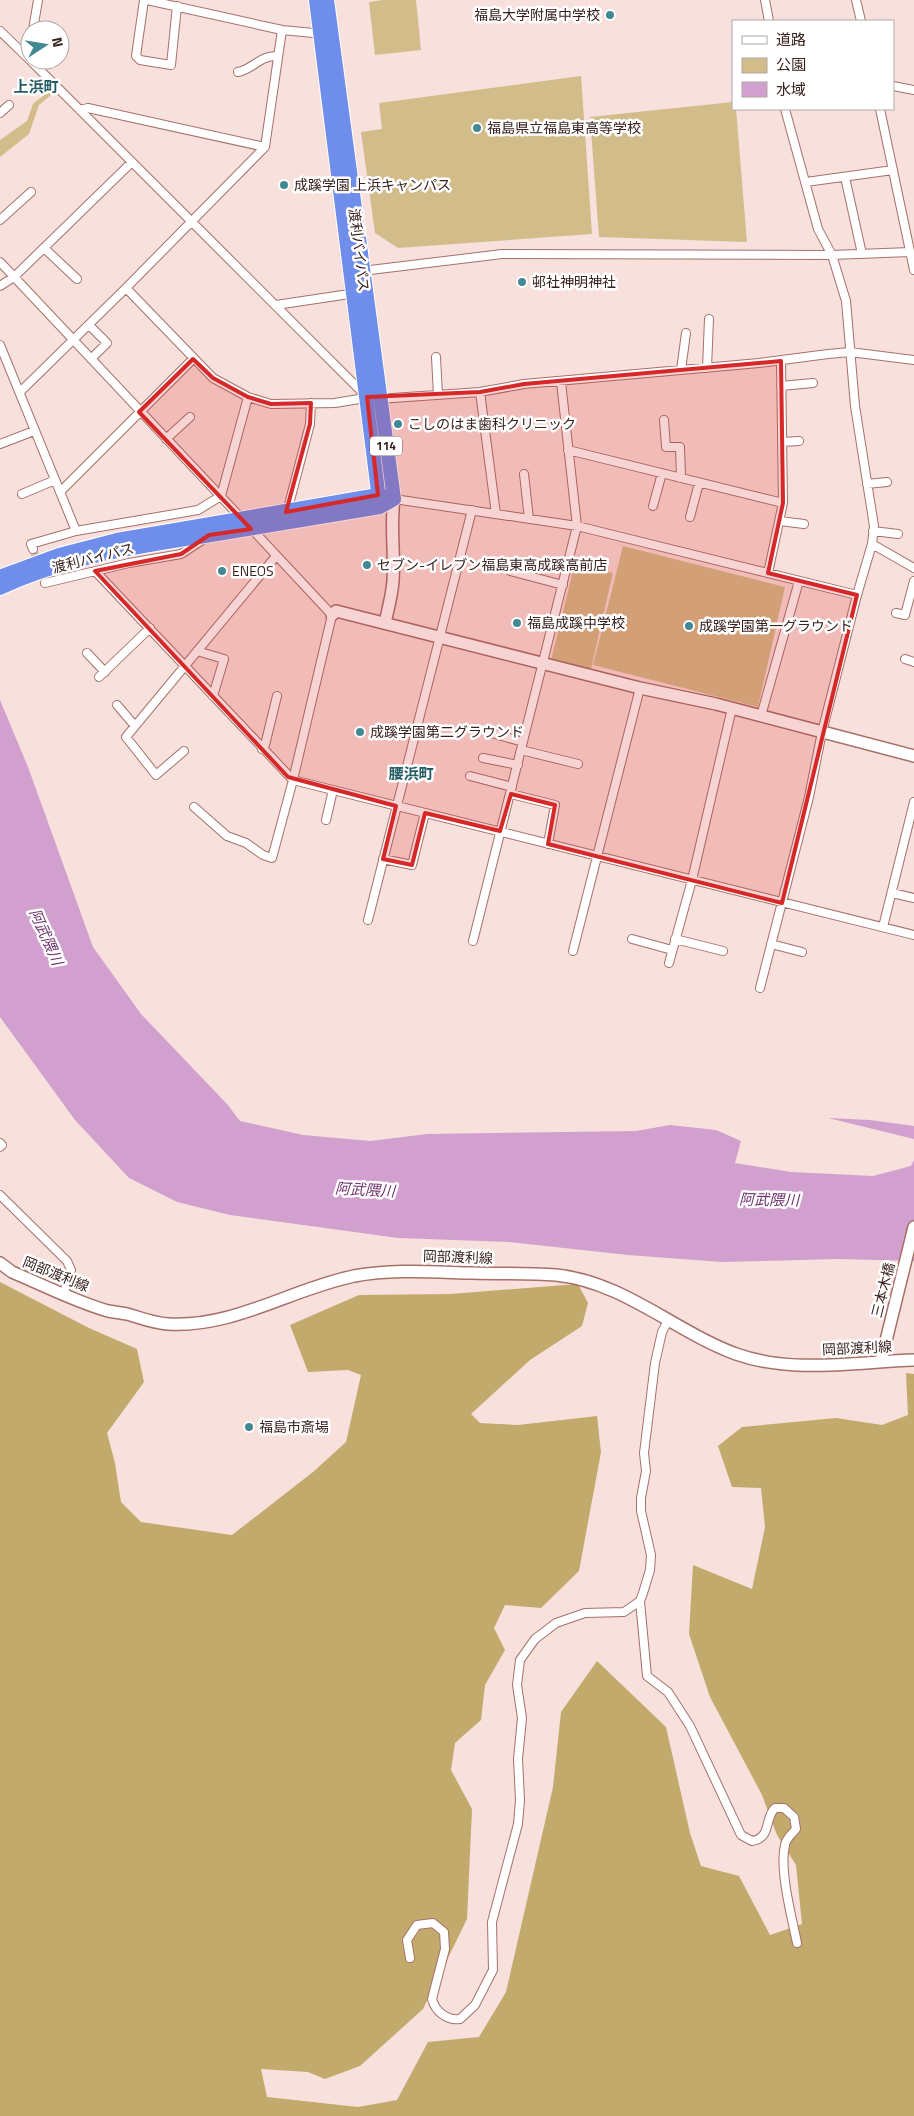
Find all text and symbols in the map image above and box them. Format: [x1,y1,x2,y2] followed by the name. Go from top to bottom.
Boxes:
[474,4,600,25] place label: 福島大学附属中学校
[604,9,616,21] marker: 福島大学附属中学校
[20,20,70,70] north arrow
[732,20,894,110] legend
[776,28,806,51] text: 道路
[47,35,69,49] text: N
[776,53,806,76] text: 公園
[13,75,59,98] district label: 上浜町
[776,78,806,101] text: 水域
[487,117,641,138] place label: 福島県立福島東高等学校
[471,122,483,134] marker: 福島県立福島東高等学校
[294,174,451,195] place label: 成蹊学園 上浜キャンパス
[278,179,290,191] marker: 成蹊学園 上浜キャンパス
[344,207,375,293] street label: 渡利バイパス
[532,271,616,292] place label: 邨社神明神社
[516,276,528,288] marker: 邨社神明神社
[408,413,576,434] place label: こしのはま歯科クリニック
[392,418,404,430] marker: こしのはま歯科クリニック
[370,436,402,456] road number: 114
[50,537,136,578] street label: 渡利バイパス
[377,554,607,575] place label: セブン-イレブン福島東高成蹊高前店
[361,559,373,571] marker: セブン-イレブン福島東高成蹊高前店
[232,560,274,581] place label: ENEOS
[216,565,228,577] marker: ENEOS
[527,612,625,633] place label: 福島成蹊中学校
[699,615,853,636] place label: 成蹊学園第一グラウンド
[511,617,523,629] marker: 福島成蹊中学校
[683,620,695,632] marker: 成蹊学園第一グラウンド
[370,721,524,742] place label: 成蹊学園第二グラウンド
[354,726,366,738] marker: 成蹊学園第二グラウンド
[388,762,434,785] district label: 腰浜町
[24,905,70,971] water label: 阿武隈川
[334,1176,398,1203] water label: 阿武隈川
[739,1187,801,1212] water label: 阿武隈川
[423,1245,493,1268] street label: 岡部渡利線
[20,1251,93,1296] street label: 岡部渡利線
[866,1260,899,1320] street label: 三本木橋
[821,1335,892,1360] street label: 岡部渡利線
[259,1416,329,1437] place label: 福島市斎場
[243,1421,255,1433] marker: 福島市斎場

